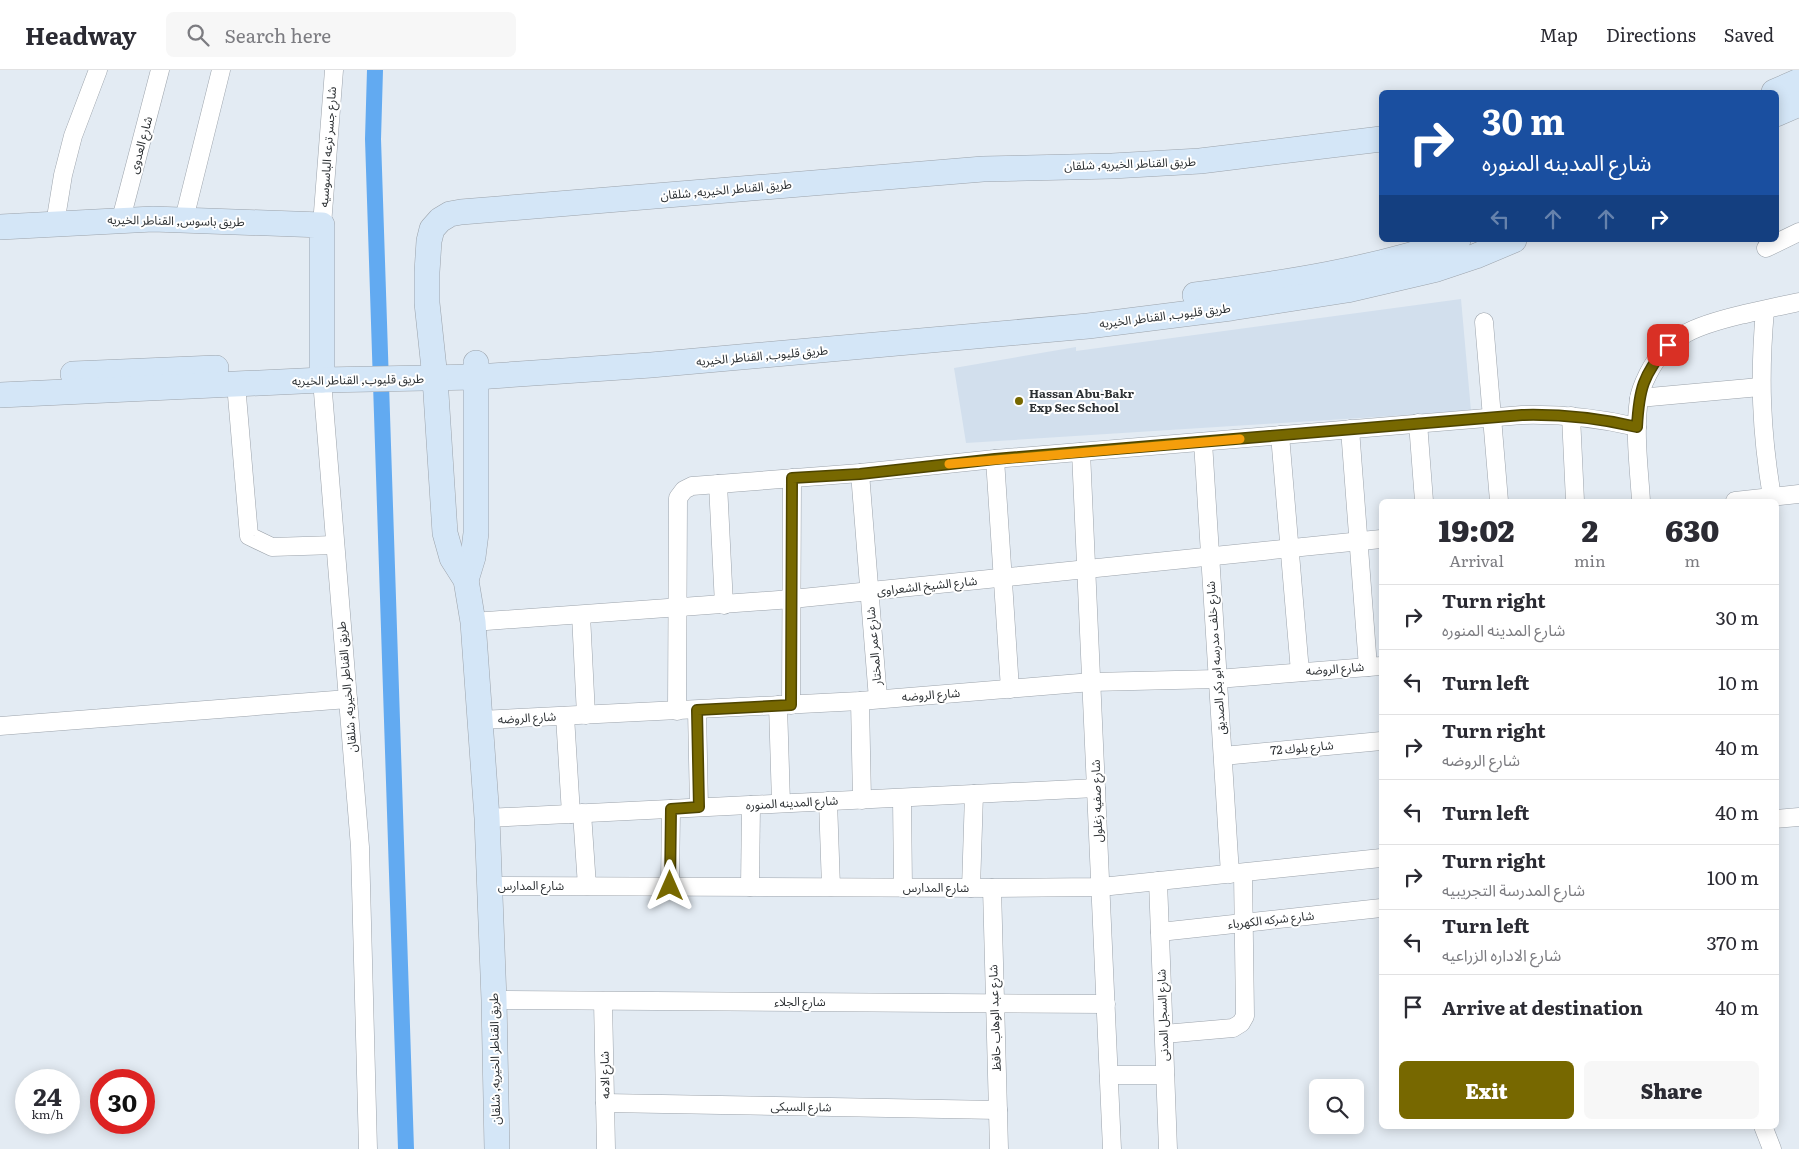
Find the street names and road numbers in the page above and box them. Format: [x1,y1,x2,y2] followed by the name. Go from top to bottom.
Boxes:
[314,86,341,208] street label: شارع جسر ترعه الباسوسيه
[124,114,157,176] street label: شارع العدوى
[1064,152,1196,174] street label: طريق القناطر الخيريه, شلقان
[659,174,792,204] street label: طريق القناطر الخيريه, شلقان
[107,210,245,230] street label: طريق باسوس, القناطر الخيريه
[1098,298,1232,332] street label: طريق قليوب, القناطر الخيريه
[695,340,829,370] street label: طريق قليوب, القناطر الخيريه
[292,369,424,389] street label: طريق قليوب, القناطر الخيريه
[876,571,978,600] street label: شارع الشيخ الشعراوى
[1201,581,1230,736] street label: شارع خلف مدرسه ابو بكر الصديق
[861,606,886,687] street label: شارع عمر المختار
[331,621,361,754] street label: طريق القناطر الخيريه, شلقان
[1305,657,1365,680] street label: شارع الروضه
[901,683,961,706] street label: شارع الروضه
[497,706,557,729] street label: شارع الروضه
[1270,735,1334,760] street label: شارع بلوك 72
[1086,759,1107,843] street label: شارع صفيه زغلول
[745,791,839,814] street label: شارع المدينه المنوره
[498,876,564,895] street label: شارع المدارس
[903,878,969,897] street label: شارع المدارس
[1227,906,1315,933] street label: شارع شركه الكهرباء
[983,964,1006,1072] street label: شارع عبد الوهاب حافظ
[1151,969,1174,1061] street label: شارع السجل المدنى
[774,992,826,1011] street label: شارع الجلاء
[484,993,504,1125] street label: طريق القناطر الخيريه, شلقان
[595,1051,614,1099] street label: شارع الامه
[770,1096,832,1117] street label: شارع السبكى

